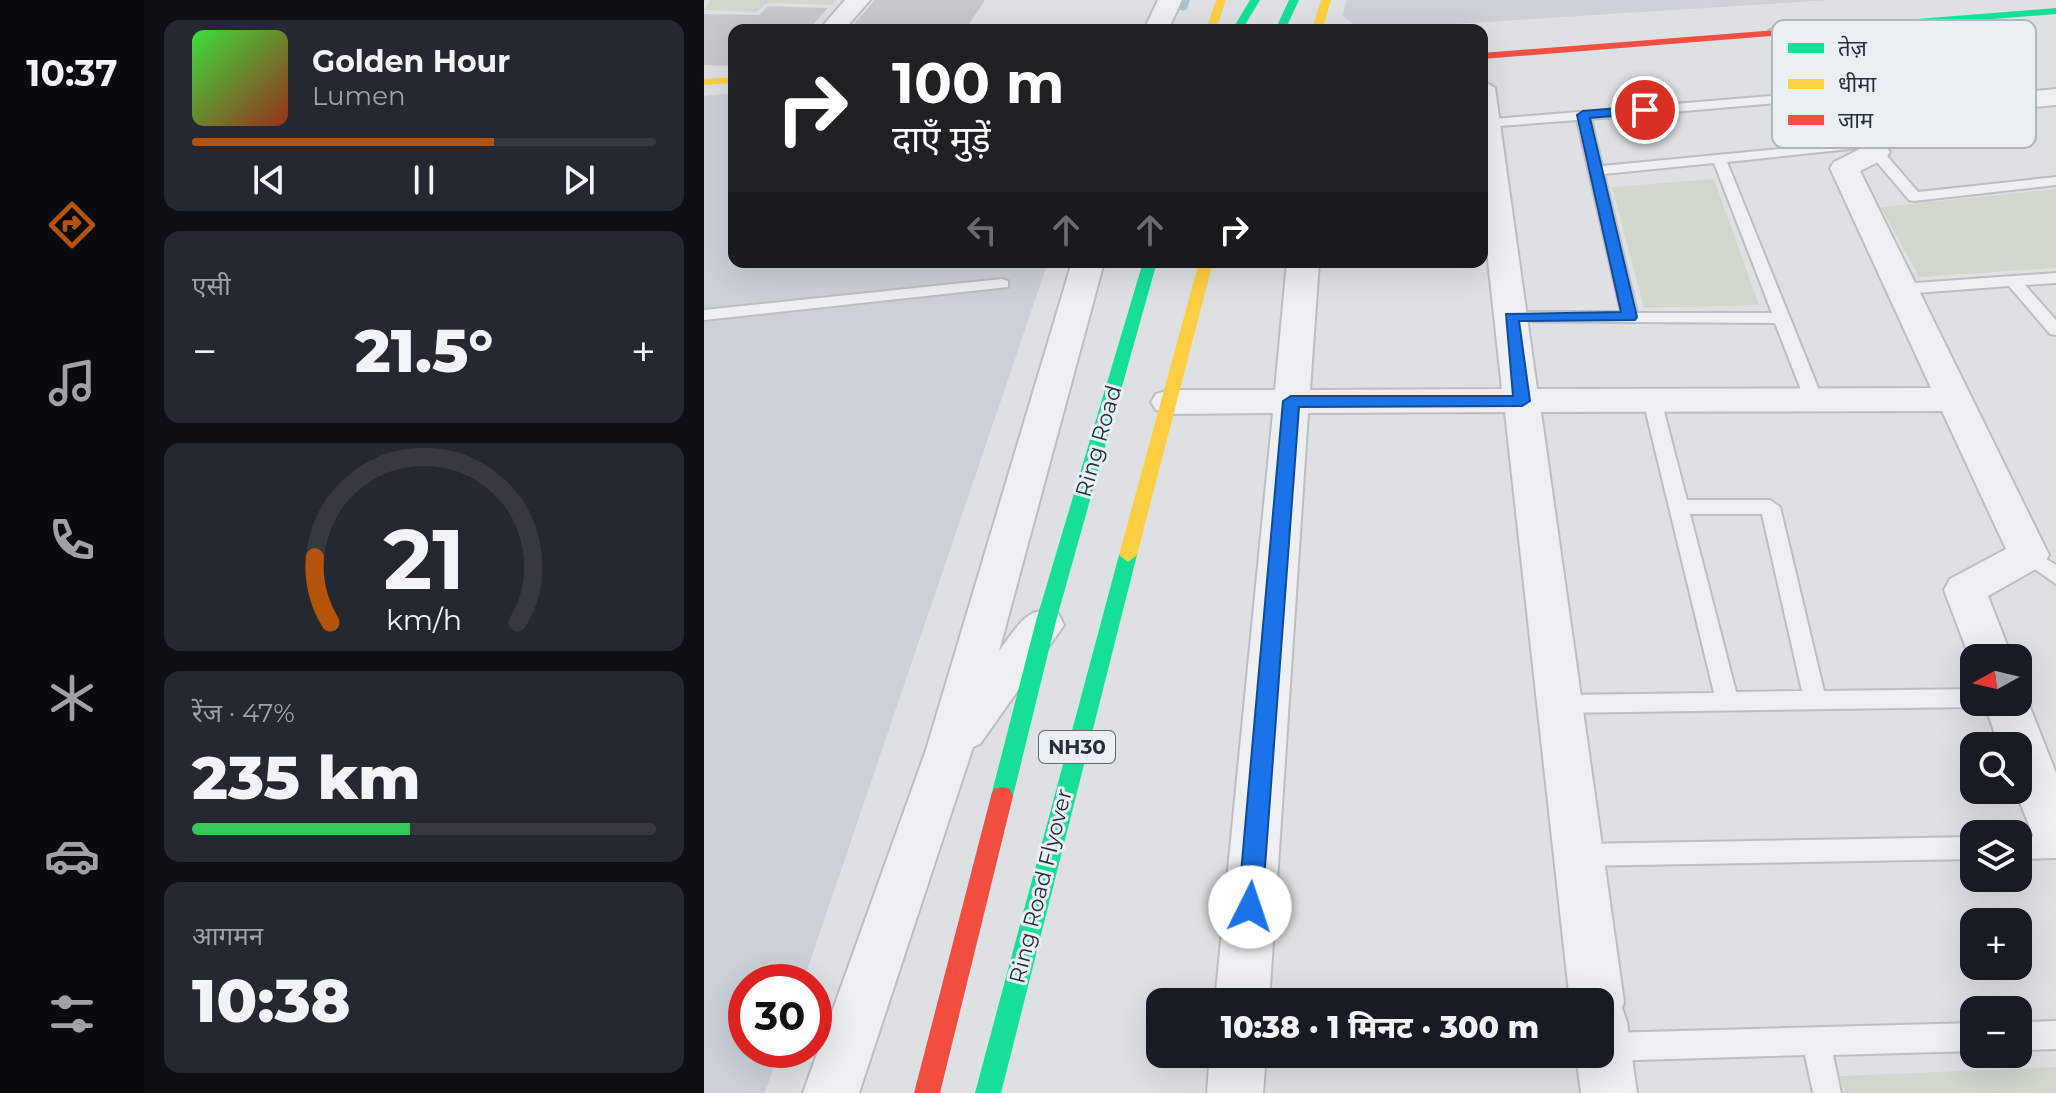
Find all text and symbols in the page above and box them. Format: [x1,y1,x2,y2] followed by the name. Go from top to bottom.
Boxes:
[1772,20,2036,148] legend
[1838,35,1868,62] text: तेज़
[312,43,510,80] text: Golden Hour
[892,49,1065,117] text: 100 m
[26,51,118,95] text: 10:37
[760,56,864,160] icon: right
[1838,71,1876,98] text: धीमा
[1611,76,1679,144] pin
[312,80,405,112] text: Lumen
[1623,88,1667,132] icon: arrive
[1838,107,1874,134] text: जाम
[892,117,991,161] text: दाएँ मुड़ें
[247,158,291,202] icon: previous
[402,158,446,202] icon: pause
[557,158,601,202] icon: next
[44,197,100,253] icon: directions
[960,208,1004,252] icon: left
[1044,208,1088,252] icon: ahead
[1128,208,1172,252] icon: ahead
[1212,208,1256,252] icon: right
[192,270,231,302] text: एसी
[355,314,493,387] text: 21.5°
[192,324,217,378] text: −
[631,324,656,378] text: +
[44,355,100,411] icon: music
[1070,382,1127,500] street label: Ring Road
[383,507,465,609] text: 21
[44,512,100,568] icon: phone
[386,602,462,637] text: km/h
[1960,644,2032,716] north arrow
[1960,644,2032,1068] map controls
[44,670,100,726] icon: climate
[192,697,295,729] text: रेंज · 47%
[1039,731,1115,763] road number: NH30
[1960,732,2032,804] button: search
[192,741,421,814] text: 235 km
[1003,786,1078,986] street label: Ring Road Flyover
[1960,820,2032,892] button: layers
[44,828,100,884] icon: car
[1208,865,1292,949] position arrow
[1960,908,2032,980] button: +
[192,920,263,952] text: आगमन
[192,964,351,1037] text: 10:38
[728,964,832,1068] speed limit sign: 30
[44,986,100,1042] icon: filters
[1960,996,2032,1068] button: −
[1221,1009,1539,1046] text: 10:38 · 1 मिनट · 300 m

